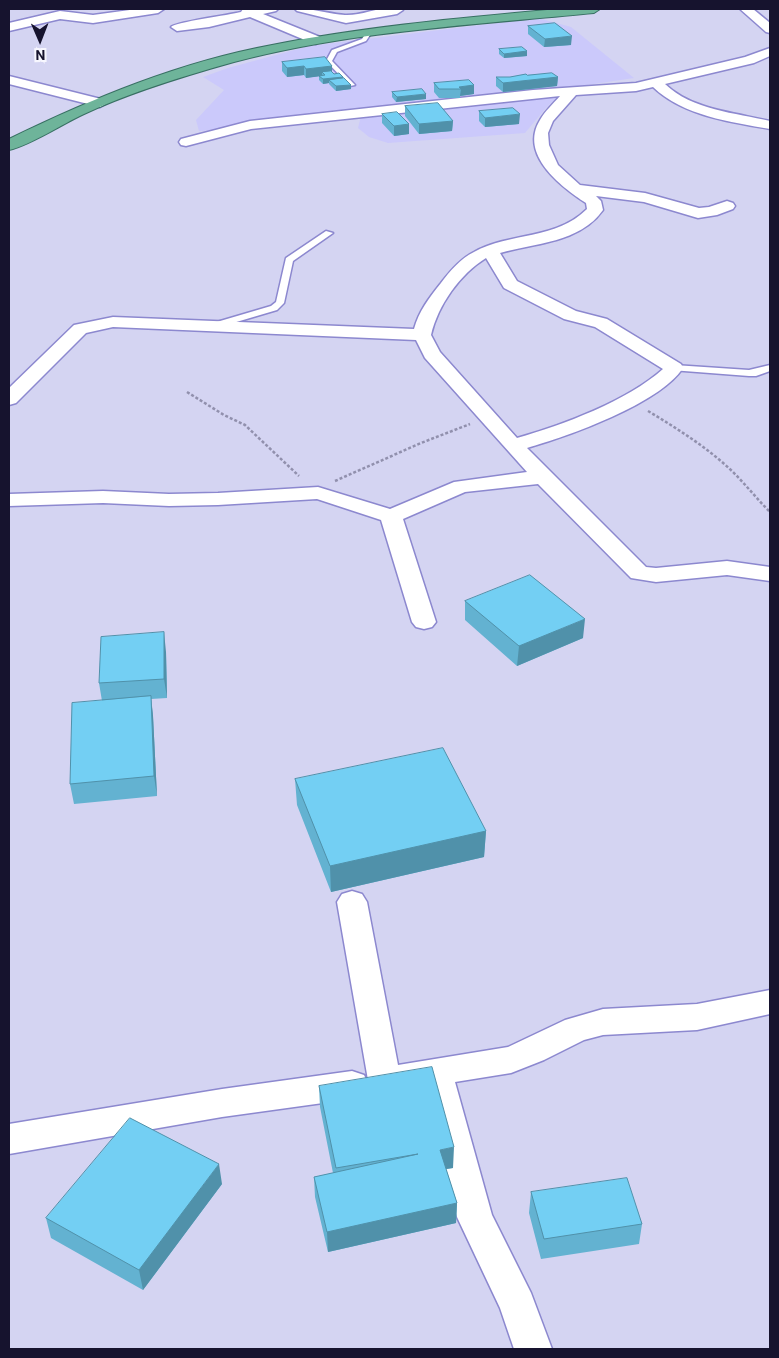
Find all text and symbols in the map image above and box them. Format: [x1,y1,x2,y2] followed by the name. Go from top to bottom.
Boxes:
[15,15,65,65] north arrow
[35,47,45,63] text: N

